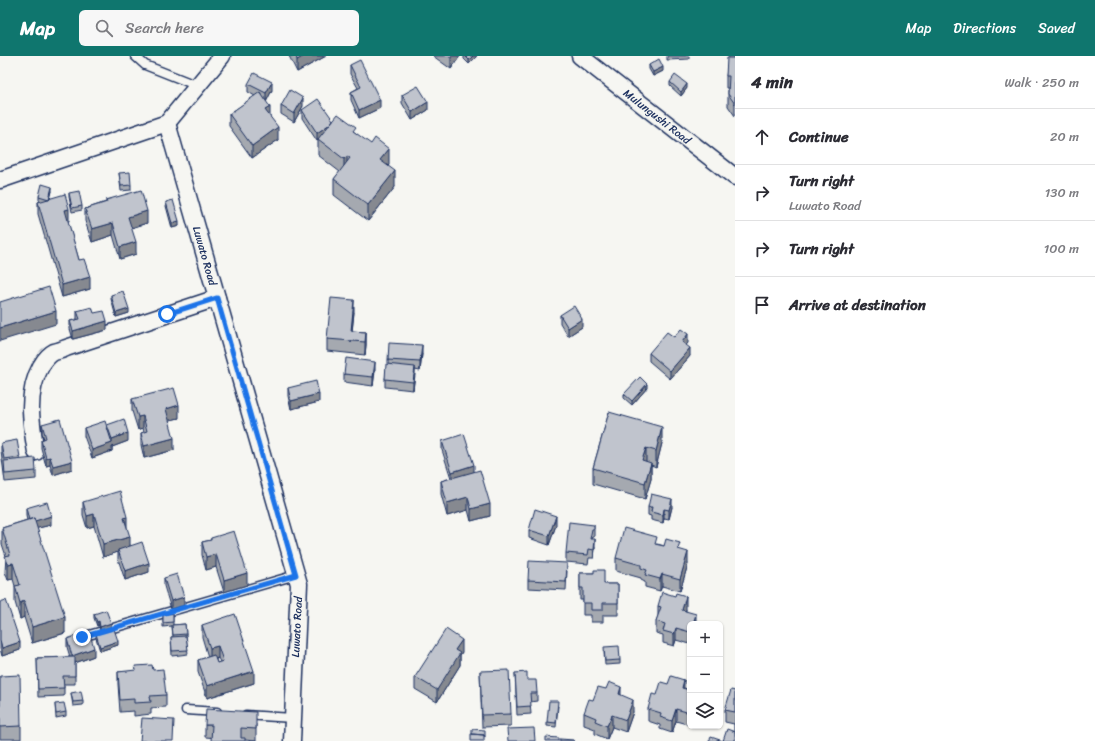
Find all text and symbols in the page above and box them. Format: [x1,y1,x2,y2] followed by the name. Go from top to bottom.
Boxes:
[79,10,359,46] search box
[20,12,55,45] text: Map
[125,15,204,41] text: Search here
[905,16,931,41] text: Map
[953,16,1016,41] text: Directions
[1038,16,1075,41] text: Saved
[93,17,115,39] icon: search
[751,67,793,97] text: 4 min
[1005,71,1079,94] text: Walk · 250 m
[619,84,696,150] street label: Mulungushi Road
[789,124,849,150] text: Continue
[1050,125,1079,148] text: 20 m
[751,126,773,148] icon: ahead
[789,168,854,194] text: Turn right
[1045,181,1079,204] text: 130 m
[751,182,773,204] icon: right
[789,194,861,217] text: Luwato Road
[187,224,223,289] street label: Luwato Road
[789,236,854,262] text: Turn right
[1044,237,1079,260] text: 100 m
[751,238,773,260] icon: right
[789,292,926,318] text: Arrive at destination
[751,294,773,316] icon: arrive
[158,305,176,323] route start
[286,595,308,658] street label: Luwato Road
[687,621,723,729] map controls
[687,621,723,657] button: +
[73,628,91,646] route end
[687,657,723,693] button: −
[687,693,723,729] button: layers

